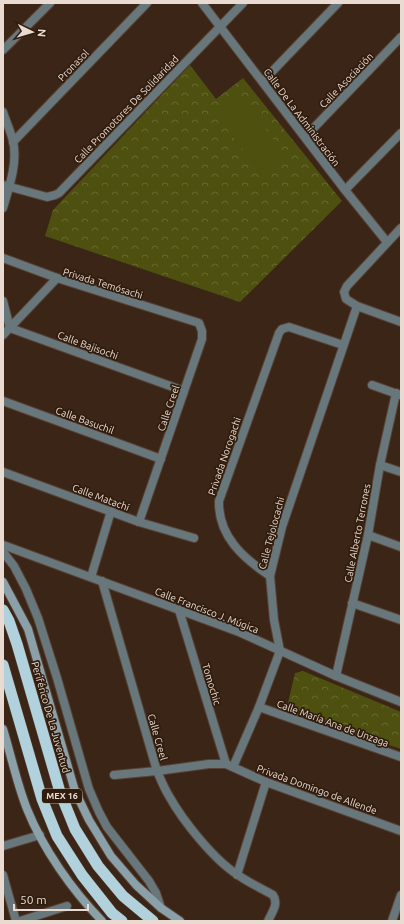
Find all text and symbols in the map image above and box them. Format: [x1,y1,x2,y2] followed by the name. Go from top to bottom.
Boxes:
[12,12,52,52] north arrow
[36,28,48,37] text: N
[56,47,91,83] street label: Pronasol
[317,51,375,110] street label: Calle Asociación
[72,53,181,165] street label: Calle Promotores De Solidaridad
[261,66,342,168] street label: Calle De La Administración
[62,266,144,301] street label: Privada Temósachi
[56,329,120,362] street label: Calle Bajisochi
[155,383,182,433] street label: Calle Creel
[54,405,116,436] street label: Calle Basuchil
[206,416,243,497] street label: Privada Norogachi
[71,482,131,513] street label: Calle Matachí
[343,483,372,583] street label: Calle Alberto Terrones
[257,496,286,570] street label: Calle Tejolocachi
[153,586,260,635] street label: Calle Francisco J. Múgica
[29,660,72,774] street label: Periférico De La Juventud
[200,662,223,707] street label: Tomochic
[275,698,390,749] street label: Calle María Ana de Unzaga
[146,713,170,762] street label: Calle Creel
[255,763,378,816] street label: Privada Domingo de Allende
[42,789,82,803] road number: MEX 16
[14,886,88,912] scale bar
[20,893,47,906] text: 50 m

